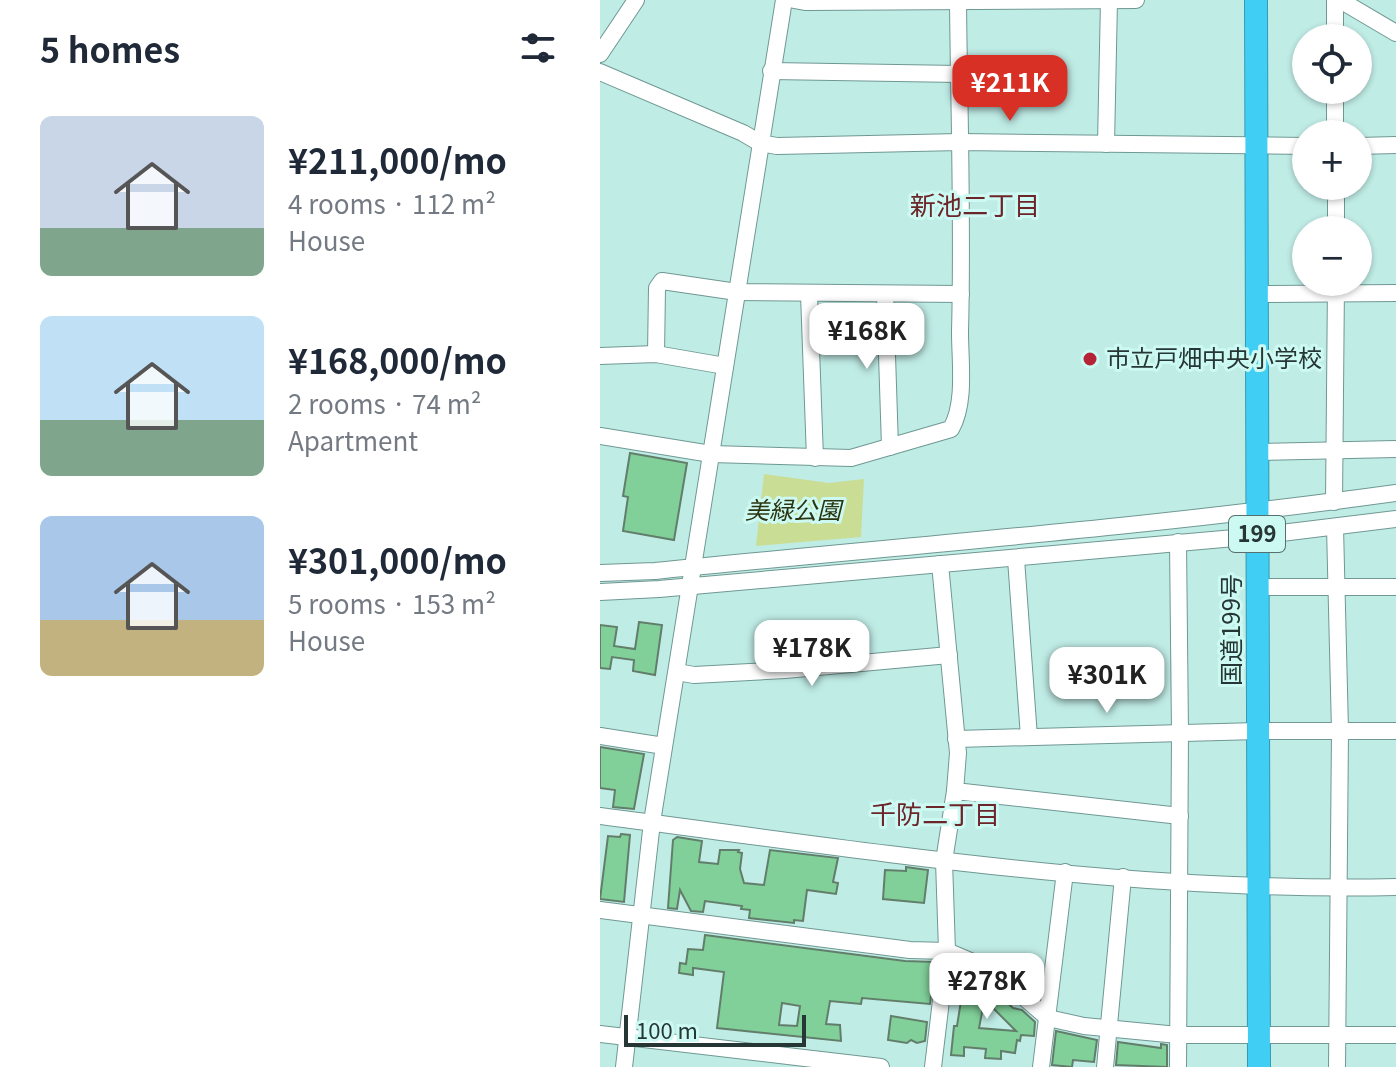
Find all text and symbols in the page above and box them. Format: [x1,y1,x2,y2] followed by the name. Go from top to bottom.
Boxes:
[40,24,180,73] text: 5 homes
[1292,24,1372,296] map controls
[1292,24,1372,104] button: locate
[516,26,560,70] icon: filters
[954,55,1066,123] pin: ¥211K
[970,62,1050,99] text: ¥211K
[1292,120,1372,200] button: +
[288,135,507,184] text: ¥211,000/mo
[104,148,200,244] icon: home
[288,184,496,221] text: 4 rooms · 112 m²
[910,185,1040,222] district label: 新池二丁目
[1292,216,1372,296] button: −
[288,221,365,258] text: House
[811,303,923,371] pin: ¥168K
[827,310,907,347] text: ¥168K
[288,335,507,384] text: ¥168,000/mo
[1106,339,1322,374] place label: 市立戸畑中央小学校
[104,348,200,444] icon: home
[1081,350,1099,368] marker: 市立戸畑中央小学校
[288,384,481,421] text: 2 rooms · 74 m²
[288,421,418,458] text: Apartment
[745,491,844,526] park label: 美緑公園
[1229,516,1285,552] road number: 199
[288,535,507,584] text: ¥301,000/mo
[104,548,200,644] icon: home
[1212,574,1247,686] street label: 国道199号
[288,584,496,621] text: 5 rooms · 153 m²
[756,620,868,688] pin: ¥178K
[288,621,365,658] text: House
[772,627,852,664] text: ¥178K
[1051,647,1163,715] pin: ¥301K
[1067,654,1147,691] text: ¥301K
[870,794,1000,831] district label: 千防二丁目
[931,953,1043,1021] pin: ¥278K
[947,960,1027,997] text: ¥278K
[624,1011,806,1047] scale bar
[636,1013,698,1045] text: 100 m

